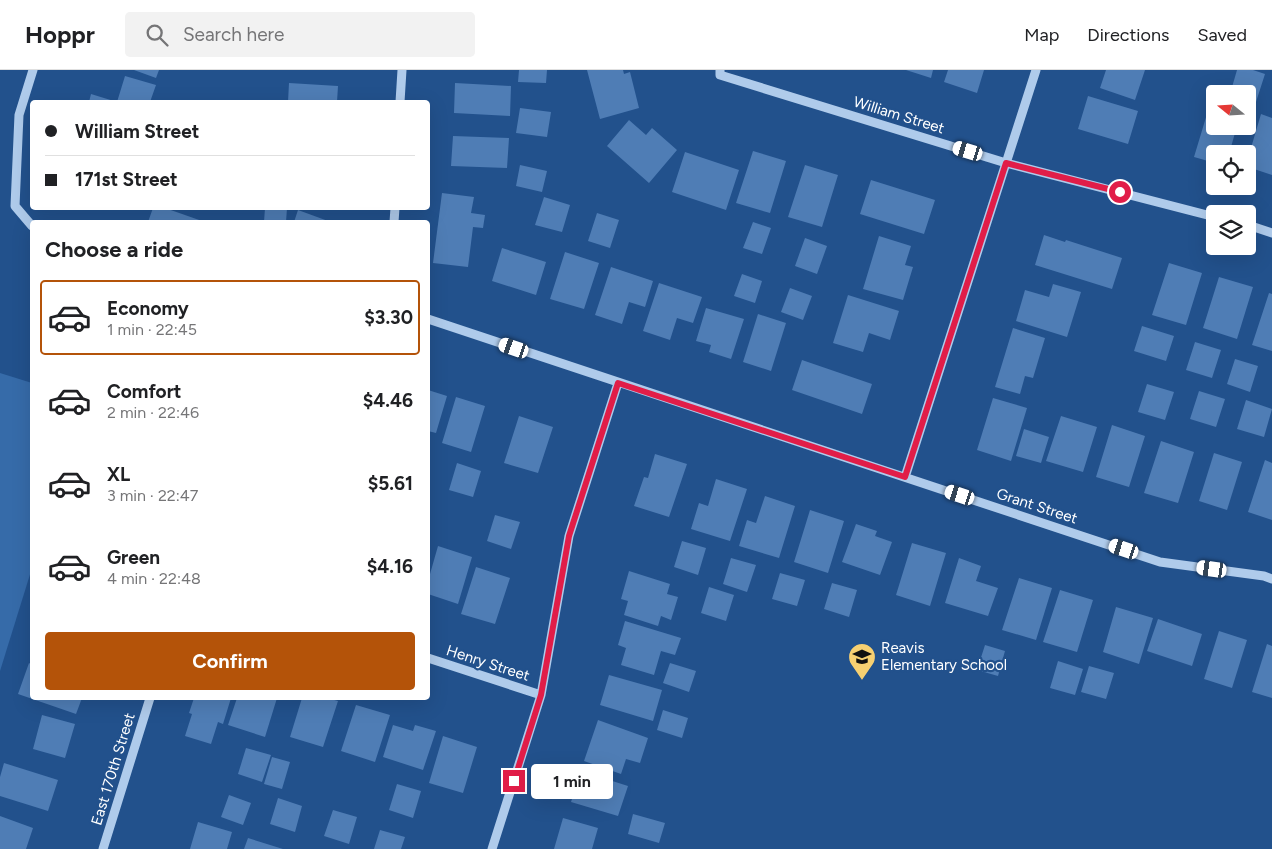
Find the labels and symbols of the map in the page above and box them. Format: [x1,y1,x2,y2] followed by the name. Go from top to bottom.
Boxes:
[1206,85,1256,135] north arrow
[851,93,947,137] street label: William Street
[951,139,984,163] car
[1109,181,1131,203] route start
[497,336,530,360] car
[943,483,976,507] car
[994,484,1080,528] street label: Grant Street
[1107,537,1140,561] car
[1196,559,1227,579] car
[881,639,1007,674] place label: Reavis Elementary School
[444,641,532,685] street label: Henry Street
[847,642,877,681] school or university icon: Reavis Elementary School
[87,710,139,827] street label: East 170th Street
[532,764,614,798] callout: 1 min
[503,770,525,792] route end

